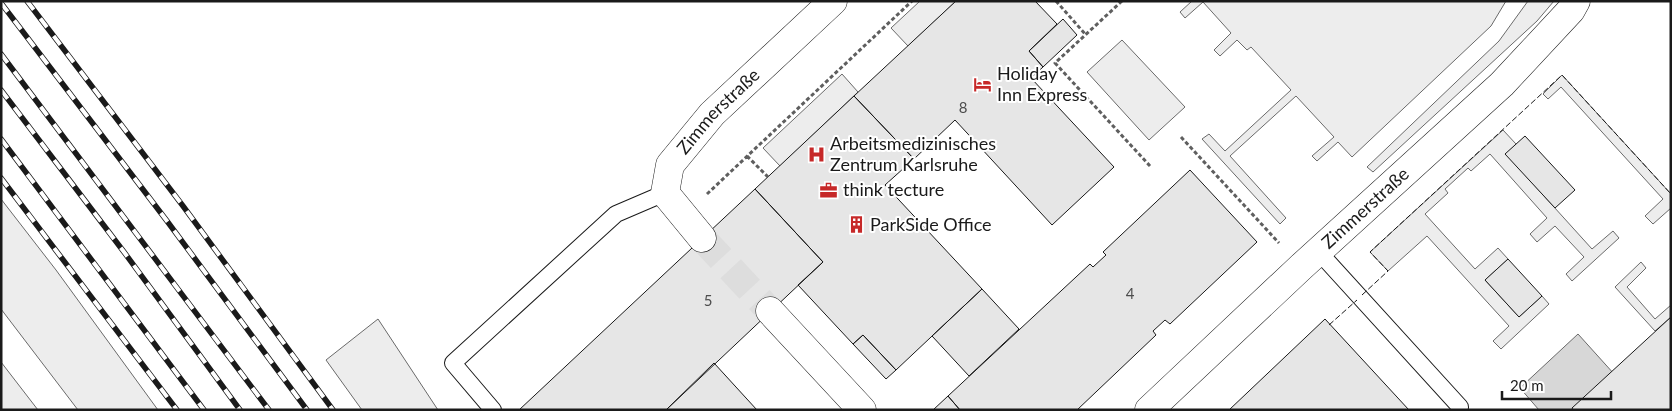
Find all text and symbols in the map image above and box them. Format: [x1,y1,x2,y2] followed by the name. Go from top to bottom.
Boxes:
[997,62,1088,105] place label: Holiday Inn Express
[672,63,764,158] street label: Zimmerstraße
[973,74,993,94] hotel icon: Holiday Inn Express
[959,98,967,116] house number: 8
[830,132,996,175] place label: Arbeitsmedizinisches Zentrum Karlsruhe
[806,144,826,164] hospital icon: Arbeitsmedizinisches Zentrum Karlsruhe
[1317,162,1413,253] street label: Zimmerstraße
[843,178,944,200] place label: think tecture
[819,180,839,200] office icon: think tecture
[870,213,992,235] place label: ParkSide Office
[846,215,866,235] building icon: ParkSide Office
[1126,284,1135,302] house number: 4
[704,291,712,309] house number: 5
[1502,368,1611,400] scale bar
[1510,376,1544,394] text: 20 m

